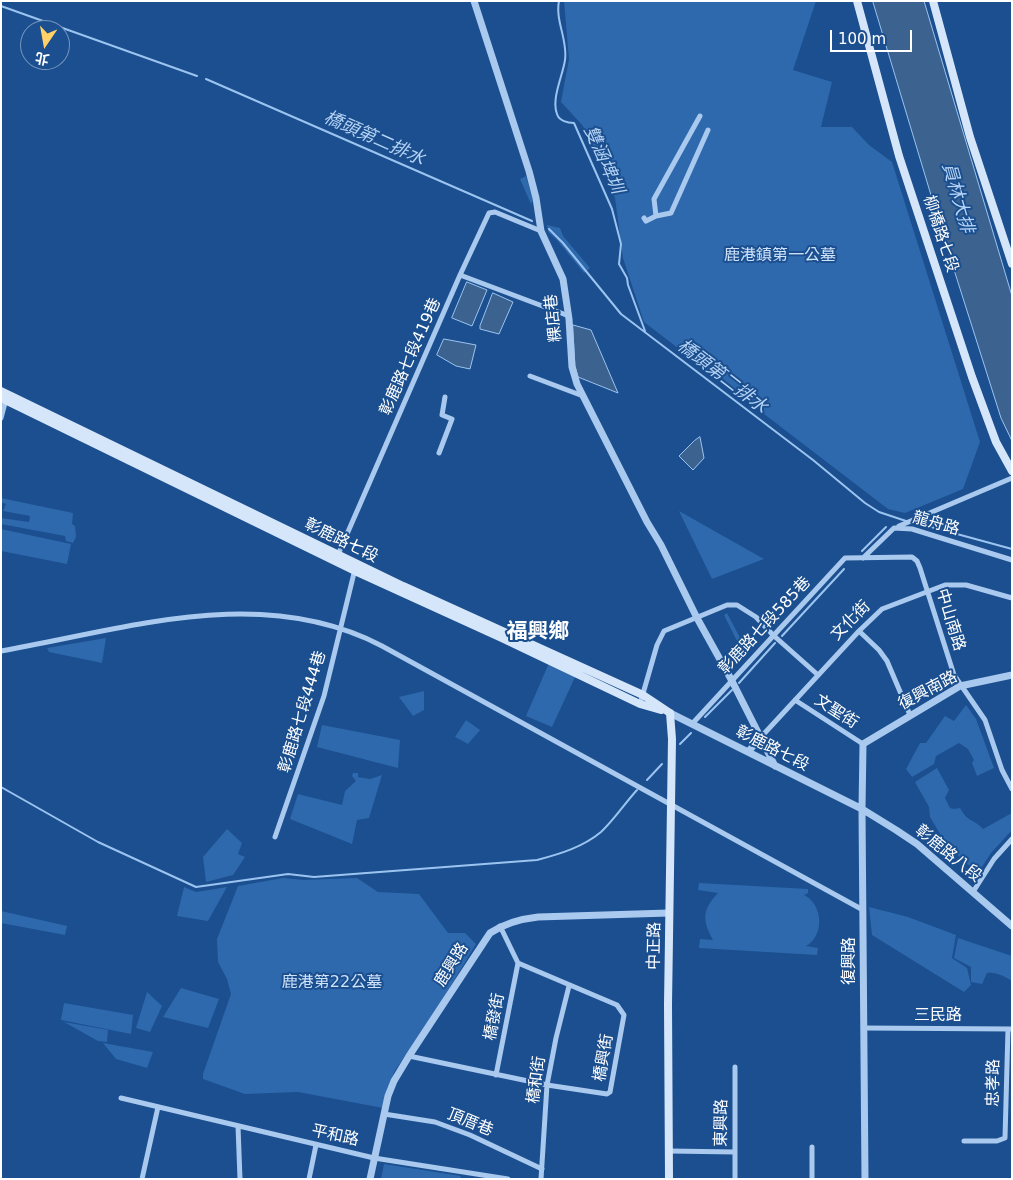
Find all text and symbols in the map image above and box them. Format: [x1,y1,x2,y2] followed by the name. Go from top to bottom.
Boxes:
[20,20,70,70] north arrow
[833,20,916,52] scale bar
[838,30,886,48] text: 100 m
[34,49,51,68] text: 北
[320,107,428,171] water label: 橋頭第二排水
[578,123,628,197] water label: 雙涵埤圳
[937,160,977,236] water label: 員林大排
[919,193,961,275] street label: 柳橋路七段
[724,246,836,266] park label: 鹿港鎮第一公墓
[542,293,566,343] street label: 粿店巷
[376,295,446,419] street label: 彰鹿路七段419巷
[673,335,771,419] water label: 橋頭第二排水
[910,508,962,540] street label: 龍舟路
[301,515,381,567] street label: 彰鹿路七段
[715,573,815,679] street label: 彰鹿路七段585巷
[931,587,969,653] street label: 中山南路
[827,597,875,645] street label: 文化街
[507,620,569,646] district label: 福興鄉
[275,649,331,775] street label: 彰鹿路七段444巷
[895,668,961,714] street label: 復興南路
[811,691,861,733] street label: 文聖街
[732,722,812,776] street label: 彰鹿路七段
[911,821,985,887] street label: 彰鹿路八段
[645,922,665,970] street label: 中正路
[840,937,860,985] street label: 復興路
[431,940,473,990] street label: 鹿興路
[282,973,382,993] park label: 鹿港第22公墓
[481,992,509,1042] street label: 橋發街
[914,1006,962,1026] street label: 三民路
[590,1033,618,1083] street label: 橋興街
[524,1055,550,1105] street label: 橋和街
[984,1059,1004,1107] street label: 忠孝路
[712,1099,732,1147] street label: 東興路
[444,1105,496,1141] street label: 頂厝巷
[310,1122,360,1150] street label: 平和路

